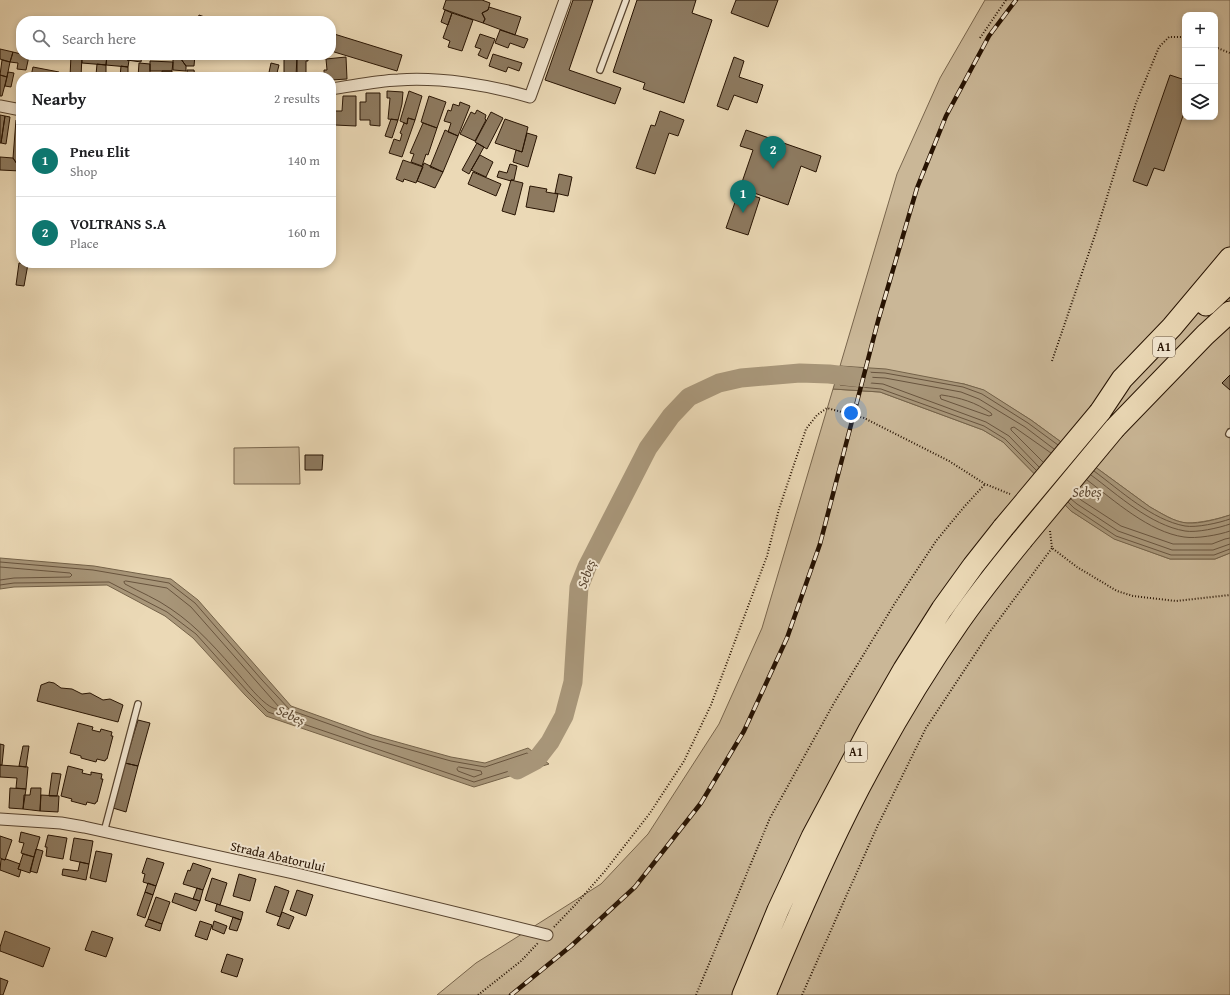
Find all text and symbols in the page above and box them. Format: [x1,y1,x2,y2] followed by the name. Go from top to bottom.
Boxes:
[1182,12,1218,120] map controls
[1182,12,1218,48] button: +
[16,16,336,60] search box
[30,27,52,49] icon: search
[62,28,136,49] text: Search here
[1182,48,1218,84] button: −
[1182,84,1218,120] button: layers
[32,86,86,111] text: Nearby
[274,89,320,108] text: 2 results
[760,136,786,169] pin: 2
[70,141,130,162] text: Pneu Elit
[42,151,48,170] text: 1
[288,151,320,170] text: 140 m
[70,162,97,181] text: Shop
[730,180,756,213] pin: 1
[70,213,166,234] text: VOLTRANS S.A
[42,223,48,242] text: 2
[288,223,320,242] text: 160 m
[70,234,99,253] text: Place
[1153,337,1175,357] road number: A1
[841,403,861,423] your location
[1072,482,1102,502] water label: Sebeș
[572,557,600,591] water label: Sebeș
[274,700,308,730] water label: Sebeș
[845,742,867,762] road number: A1
[229,836,328,877] street label: Strada Abatorului

